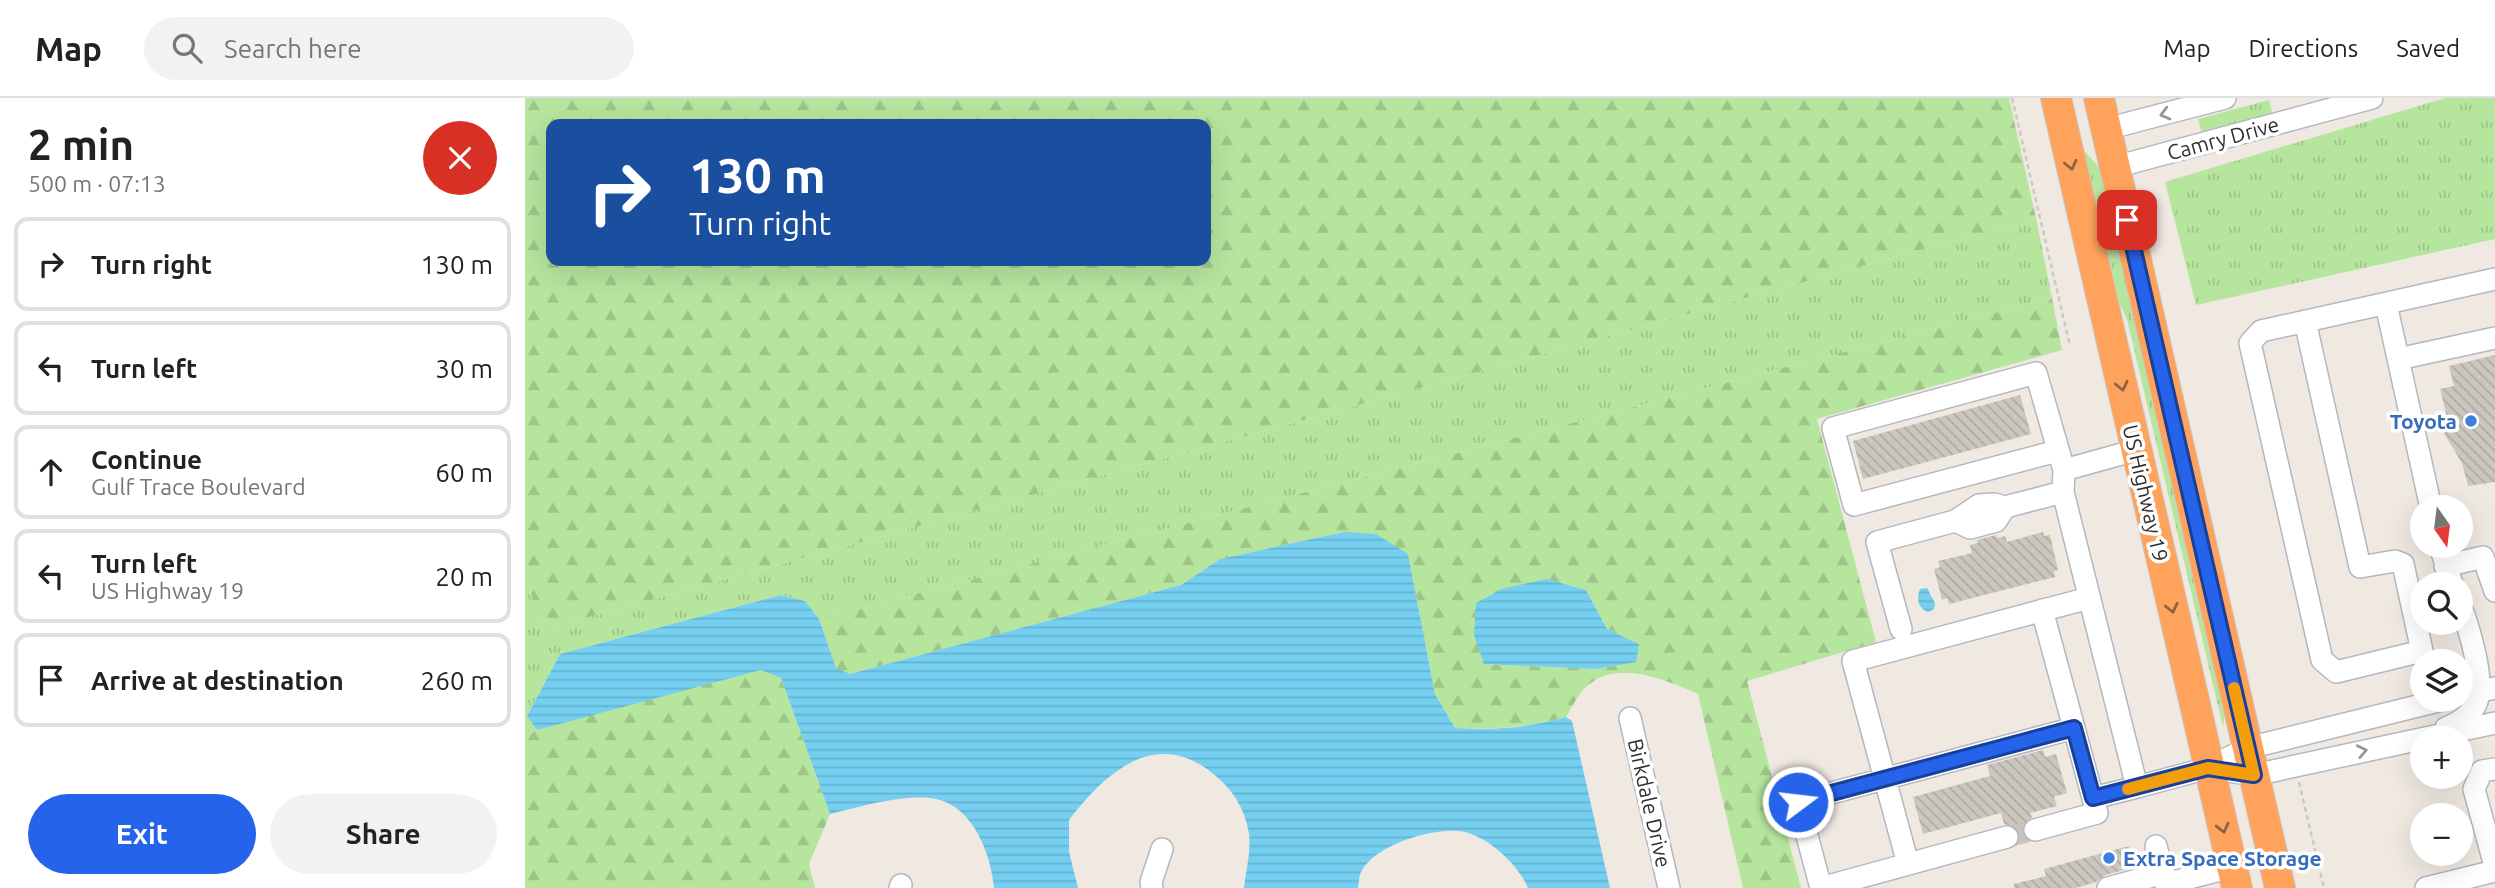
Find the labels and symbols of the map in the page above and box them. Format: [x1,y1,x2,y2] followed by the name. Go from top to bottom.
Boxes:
[2160,106,2172,120] one-way arrow
[2164,112,2282,164] street label: Camry Drive
[2063,158,2077,170] one-way arrow
[2097,190,2157,250] pin
[2113,380,2128,392] one-way arrow
[2390,409,2457,433] place label: Toyota
[2463,413,2479,429] marker: Toyota
[2119,422,2173,564] street label: US Highway 19
[2410,495,2473,558] north arrow
[2164,602,2178,614] one-way arrow
[1624,736,1676,870] street label: Birkdale Drive
[2356,745,2368,760] one-way arrow
[1761,765,1835,839] position arrow
[2215,822,2229,834] one-way arrow
[2123,846,2322,870] place label: Extra Space Storage
[2101,850,2117,866] marker: Extra Space Storage

